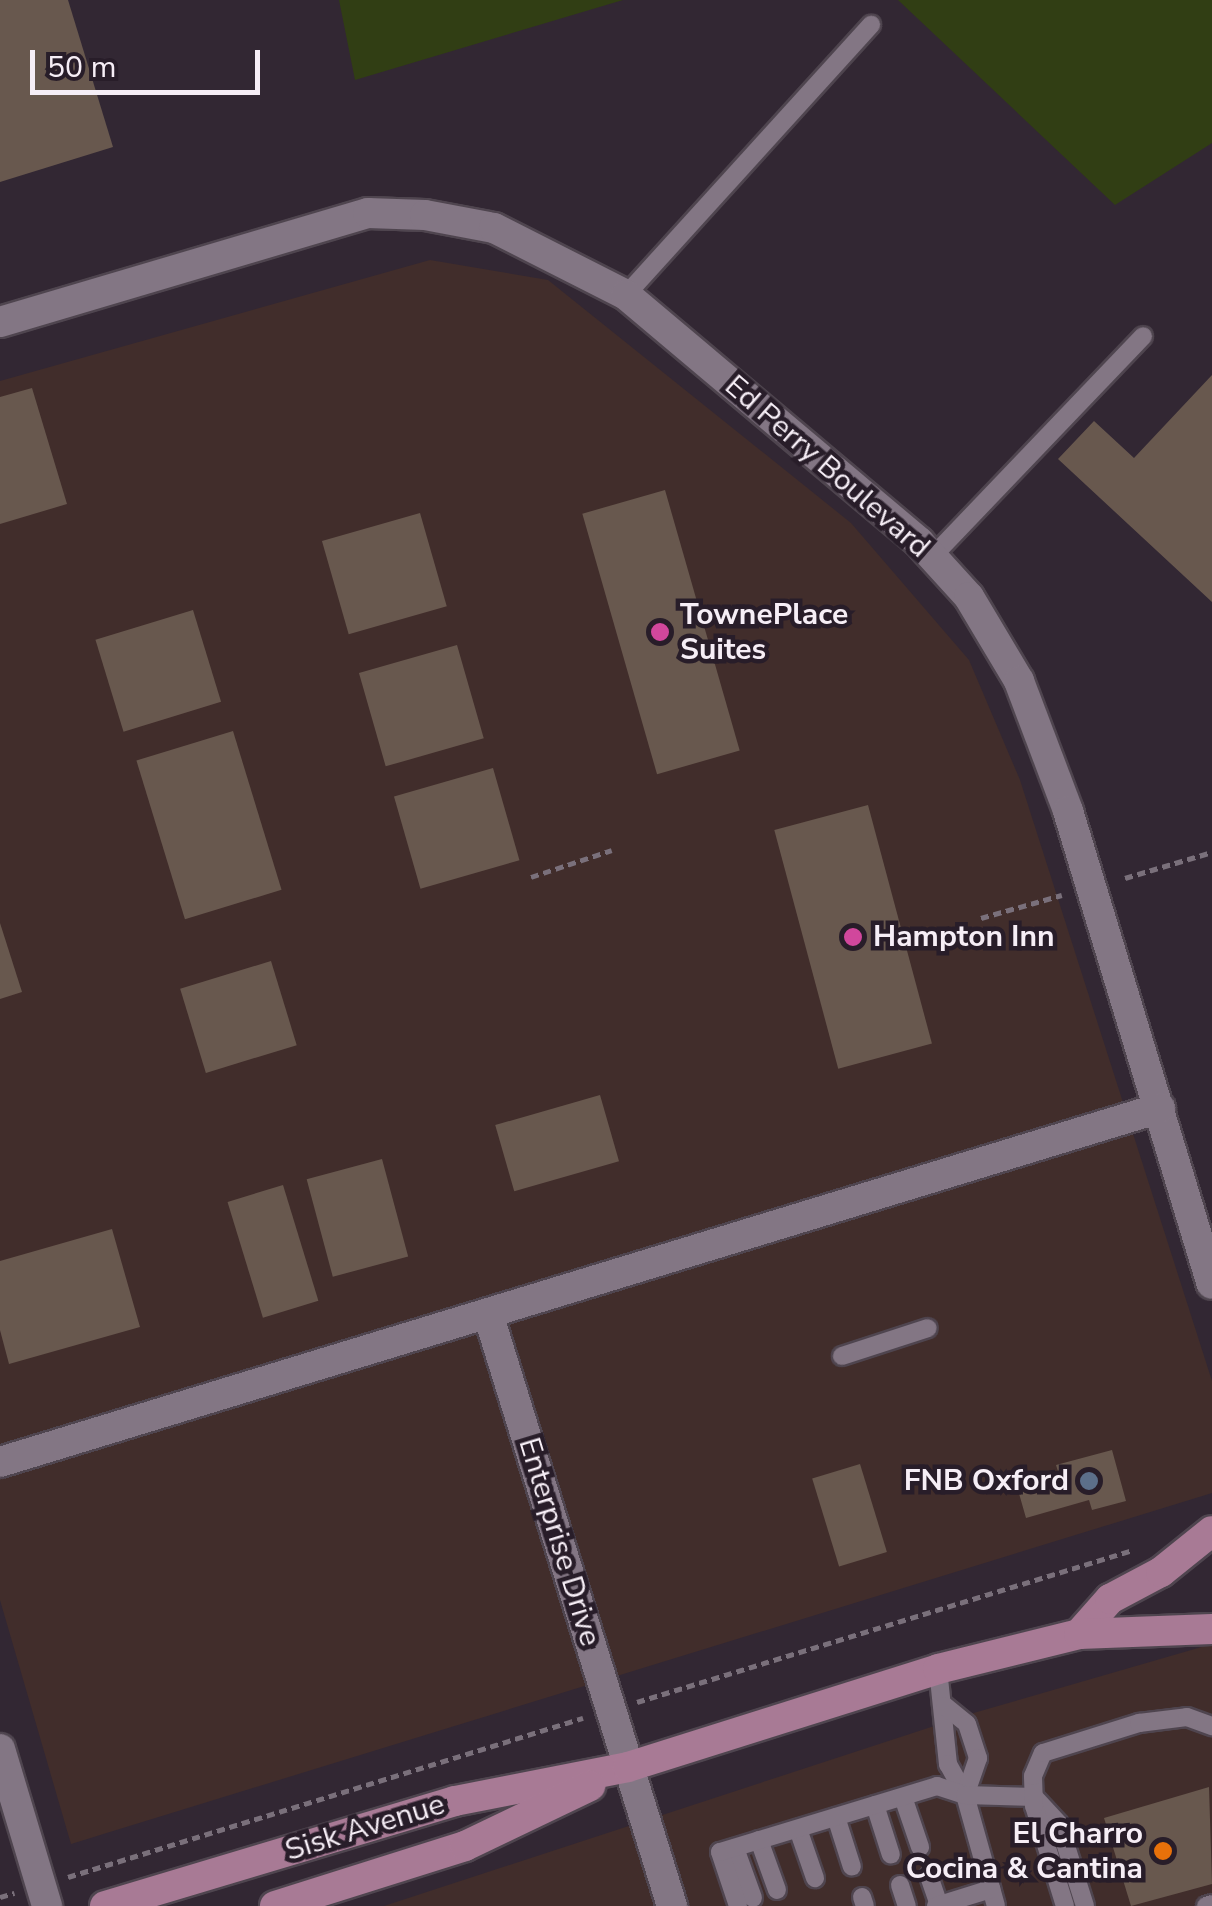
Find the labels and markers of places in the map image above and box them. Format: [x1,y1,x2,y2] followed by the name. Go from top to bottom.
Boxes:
[680,597,848,668] place label: TownePlace Suites
[649,621,671,643] marker: TownePlace Suites
[873,919,1055,955] place label: Hampton Inn
[842,926,864,948] marker: Hampton Inn
[904,1463,1069,1499] place label: FNB Oxford
[1078,1470,1100,1492] marker: FNB Oxford
[906,1816,1143,1886] place label: El Charro Cocina & Cantina
[1152,1840,1174,1862] marker: El Charro Cocina & Cantina

